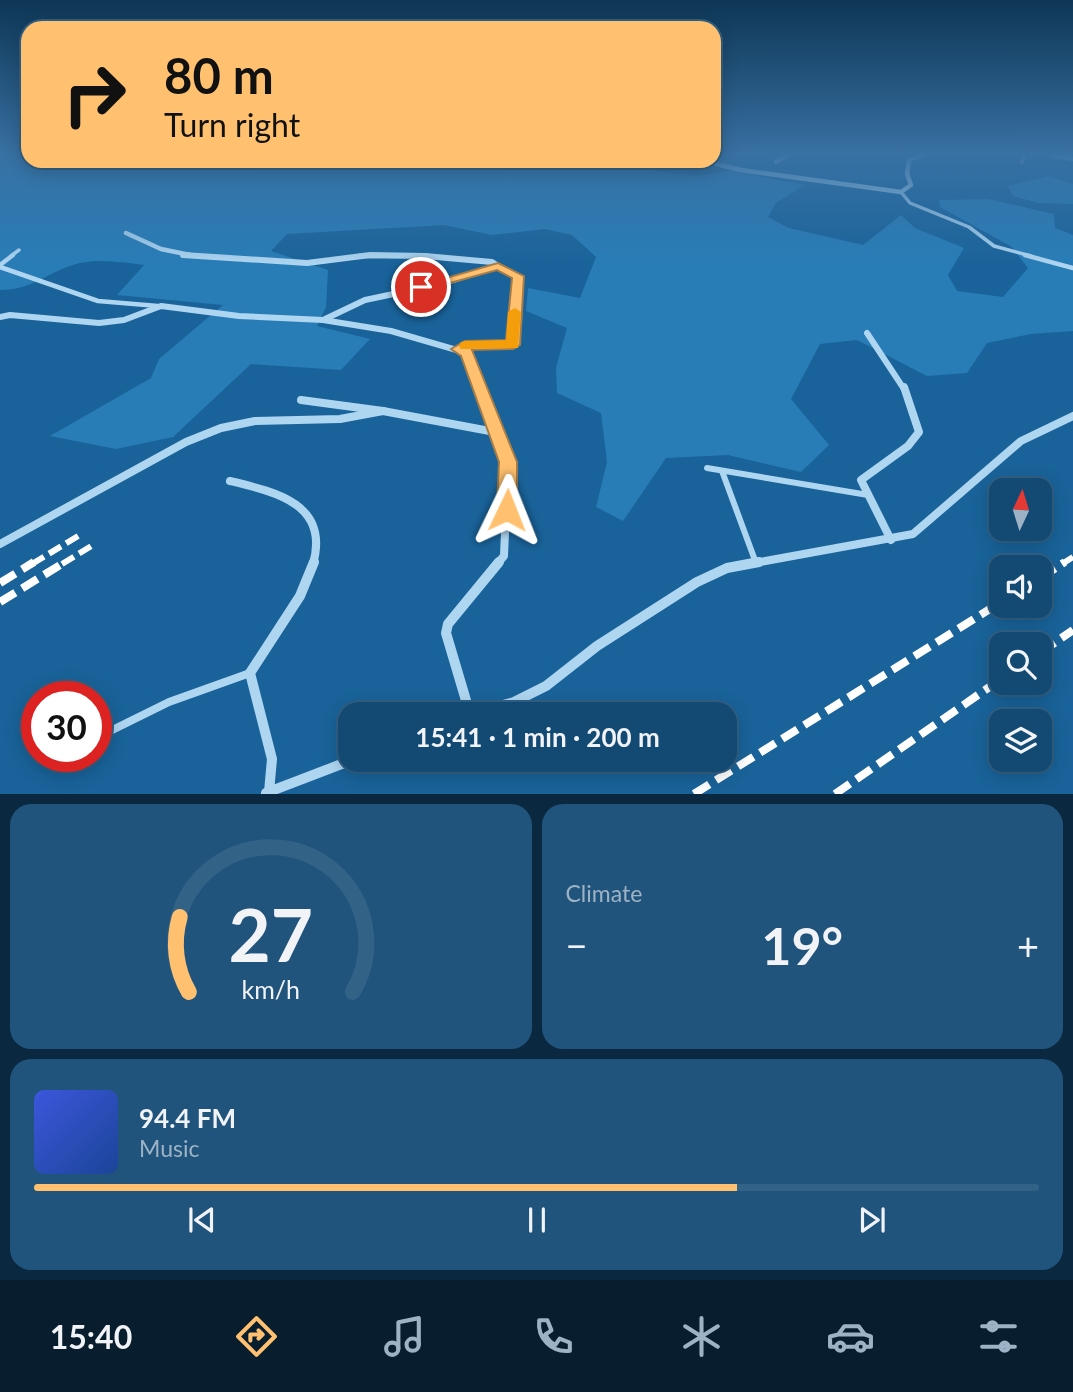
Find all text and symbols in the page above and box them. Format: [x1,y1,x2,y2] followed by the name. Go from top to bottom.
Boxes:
[164,46,274,104] text: 80 m
[49,49,140,140] icon: right
[164,105,300,144] text: Turn right
[391,257,451,317] pin
[402,268,440,306] icon: arrive
[470,473,544,547] position arrow
[989,478,1052,541] north arrow
[989,478,1052,772] map controls
[989,555,1052,618] button: sound
[989,632,1052,695] button: search
[21,681,112,772] speed limit sign: 30
[989,709,1052,772] button: layers
[415,721,660,753] text: 15:41 · 1 min · 200 m
[566,879,642,907] text: Climate
[229,891,313,979] text: 27
[761,914,843,976] text: 19°
[566,922,588,968] text: −
[1017,922,1039,968] text: +
[241,974,300,1004] text: km/h
[139,1102,236,1134] text: 94.4 FM
[139,1134,199,1162] text: Music
[183,1201,221,1239] icon: previous
[518,1201,556,1239] icon: pause
[853,1201,891,1239] icon: next
[232,1312,281,1361] icon: directions
[380,1312,429,1361] icon: music
[529,1312,578,1361] icon: phone
[677,1312,726,1361] icon: climate
[826,1312,875,1361] icon: car
[974,1312,1023,1361] icon: filters
[50,1317,132,1356] text: 15:40

